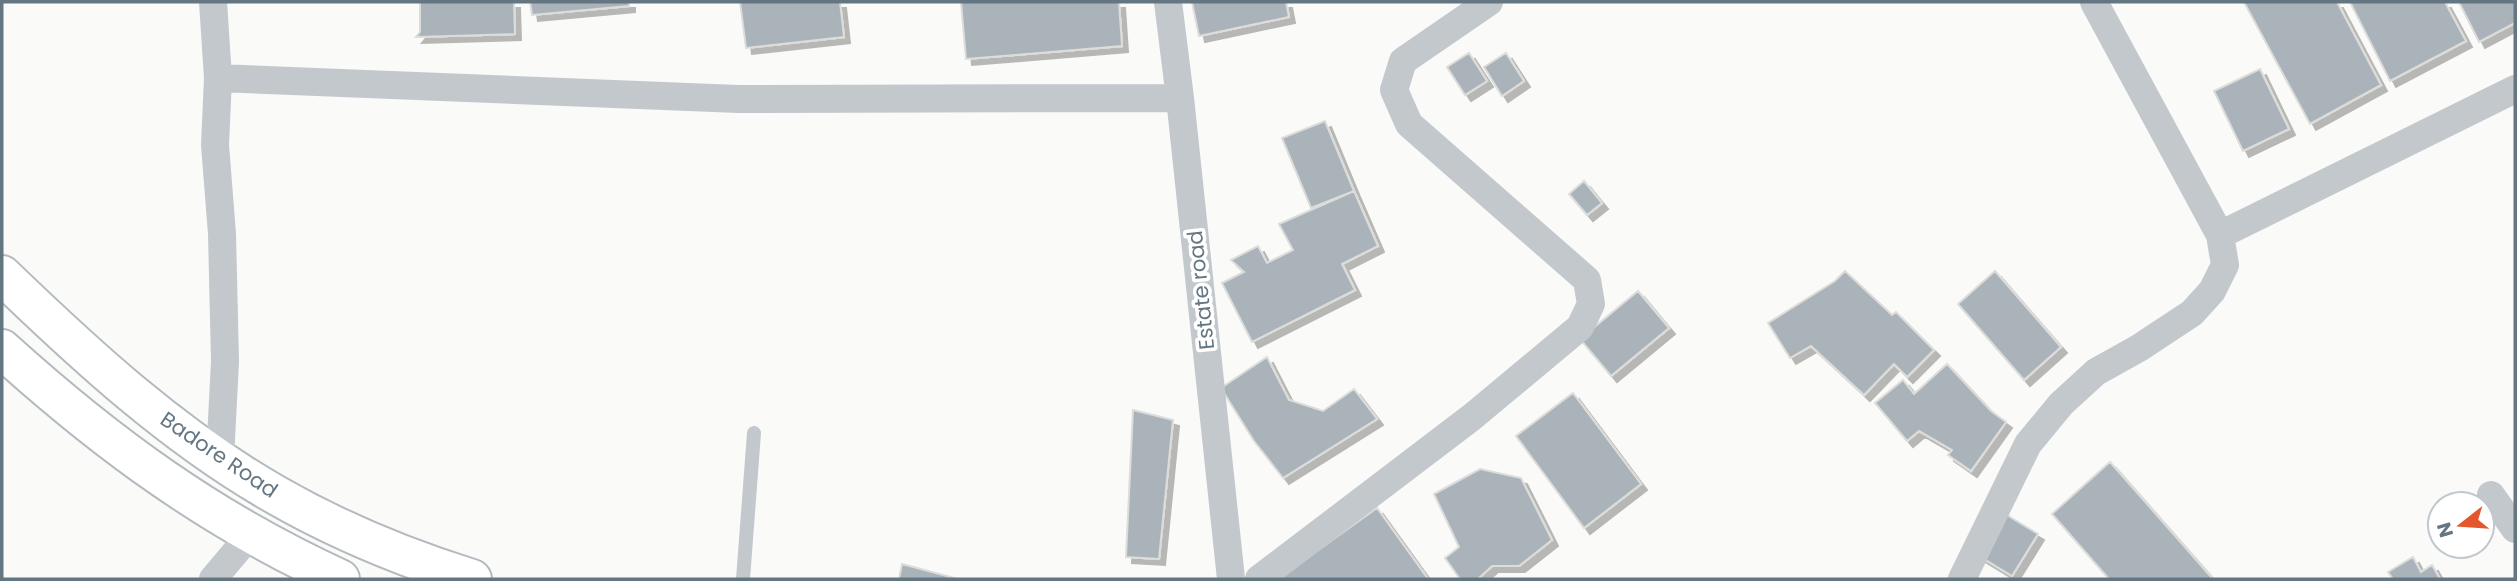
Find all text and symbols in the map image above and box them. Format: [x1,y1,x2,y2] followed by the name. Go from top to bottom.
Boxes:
[1180,229,1221,351] street label: Estate road
[155,405,284,505] street label: Badore Road
[2426,490,2496,560] north arrow
[2430,519,2460,541] text: N

